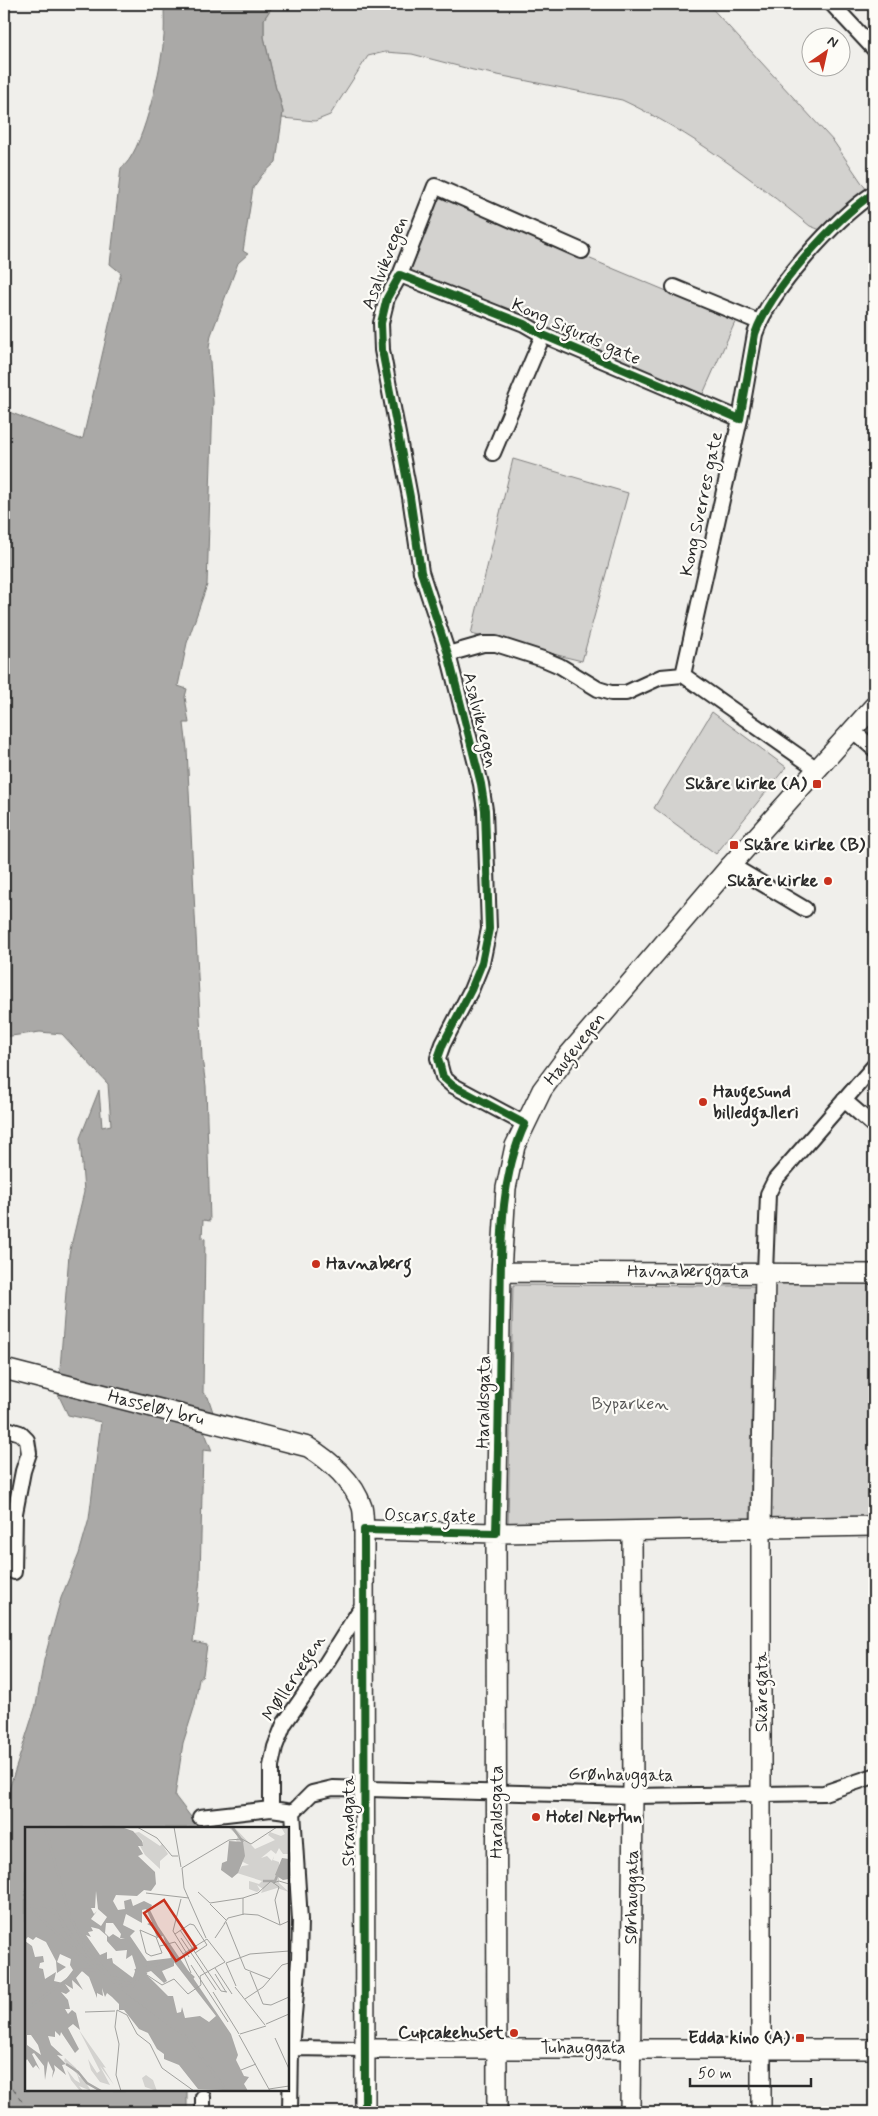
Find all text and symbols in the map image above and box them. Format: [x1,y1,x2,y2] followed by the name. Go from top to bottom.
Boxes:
[800,28,850,78] north arrow
[824,32,842,52] text: N
[356,213,415,313] street label: Asalvikvegen
[507,293,644,373] street label: Kong Sigurds gate
[675,429,730,579] street label: Kong Sverres gate
[456,670,503,771] street label: Asalvikvegen
[685,772,808,796] place label: Skåre kirke (A)
[811,778,823,790] marker: Skåre kirke (A)
[744,833,866,857] place label: Skåre kirke (B)
[728,839,740,851] marker: Skåre kirke (B)
[727,869,819,893] place label: Skåre kirke
[822,875,834,887] marker: Skåre kirke
[539,1007,613,1092] street label: Haugevegen
[713,1080,799,1127] place label: Haugesund billedgalleri
[697,1096,709,1108] marker: Haugesund billedgalleri
[326,1252,412,1278] place label: Havnaberg
[310,1258,322,1270] marker: Havnaberg
[627,1260,749,1286] street label: Havnaberggata
[471,1355,498,1449] street label: Haraldsgata
[105,1384,207,1432] street label: Hasseløy bru
[591,1392,669,1416] park label: Byparken
[384,1503,476,1531] street label: Oscars gate
[257,1630,333,1727] street label: Møllervegen
[750,1651,776,1732] street label: Skåregata
[568,1762,674,1789] street label: Grønhauggata
[485,1765,510,1859] street label: Haraldsgata
[337,1775,362,1866] street label: Strandgata
[546,1805,642,1829] place label: Hotel Neptun
[530,1811,542,1823] marker: Hotel Neptun
[25,1827,289,2091] inset map
[619,1849,646,1945] street label: Sørhauggata
[398,2021,504,2045] place label: Cupcakehuset
[688,2026,791,2050] place label: Edda kino (A)
[508,2027,520,2039] marker: Cupcakehuset
[794,2032,806,2044] marker: Edda kino (A)
[540,2036,626,2061] street label: Tuhauggata
[690,2056,812,2088] scale bar
[698,2064,732,2084] text: 50 m

